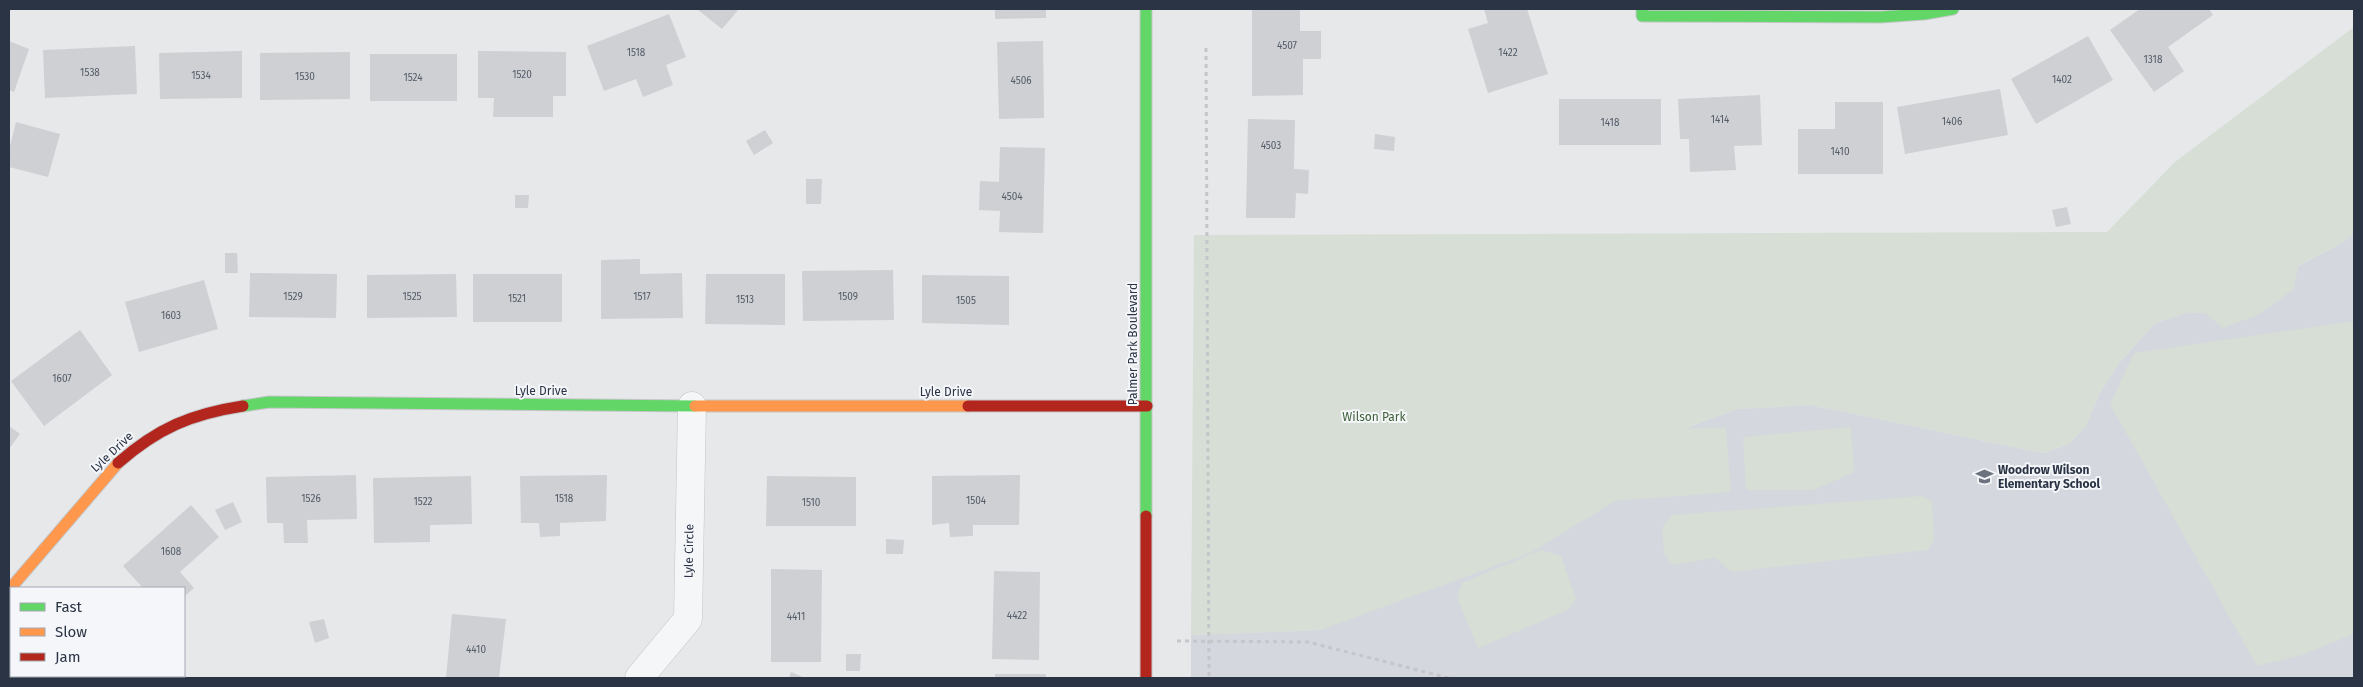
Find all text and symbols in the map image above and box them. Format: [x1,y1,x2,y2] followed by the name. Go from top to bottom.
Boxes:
[1277,40,1298,52] house number: 4507
[627,47,646,59] house number: 1518
[1498,47,1518,59] house number: 1422
[2144,54,2163,66] house number: 1318
[80,67,100,79] house number: 1538
[512,69,532,81] house number: 1520
[191,70,211,82] house number: 1534
[295,71,315,83] house number: 1530
[403,72,423,84] house number: 1524
[2052,74,2072,86] house number: 1402
[1010,75,1032,87] house number: 4506
[1711,114,1730,126] house number: 1414
[1942,116,1962,128] house number: 1406
[1601,117,1620,129] house number: 1418
[1261,140,1281,152] house number: 4503
[1831,146,1850,158] house number: 1410
[1001,191,1023,203] house number: 4504
[1126,283,1140,405] street label: Palmer Park Boulevard
[283,291,303,303] house number: 1529
[402,291,422,303] house number: 1525
[633,291,651,303] house number: 1517
[838,291,858,303] house number: 1509
[508,293,526,305] house number: 1521
[736,294,754,306] house number: 1513
[956,295,976,307] house number: 1505
[161,310,181,322] house number: 1603
[52,373,72,385] house number: 1607
[515,384,567,398] street label: Lyle Drive
[920,385,972,399] street label: Lyle Drive
[1342,410,1406,424] park label: Wilson Park
[88,429,136,475] street label: Lyle Drive
[1998,463,2101,491] place label: Woodrow Wilson Elementary School
[1974,467,1994,487] school or university icon: Woodrow Wilson Elementary School
[301,493,321,505] house number: 1526
[555,493,574,505] house number: 1518
[966,495,987,507] house number: 1504
[413,496,433,508] house number: 1522
[802,497,821,509] house number: 1510
[682,524,696,578] street label: Lyle Circle
[161,546,182,558] house number: 1608
[10,587,185,677] legend
[55,598,82,616] text: Fast
[1007,610,1027,622] house number: 4422
[787,611,805,623] house number: 4411
[55,623,87,641] text: Slow
[466,644,486,656] house number: 4410
[55,648,81,666] text: Jam

